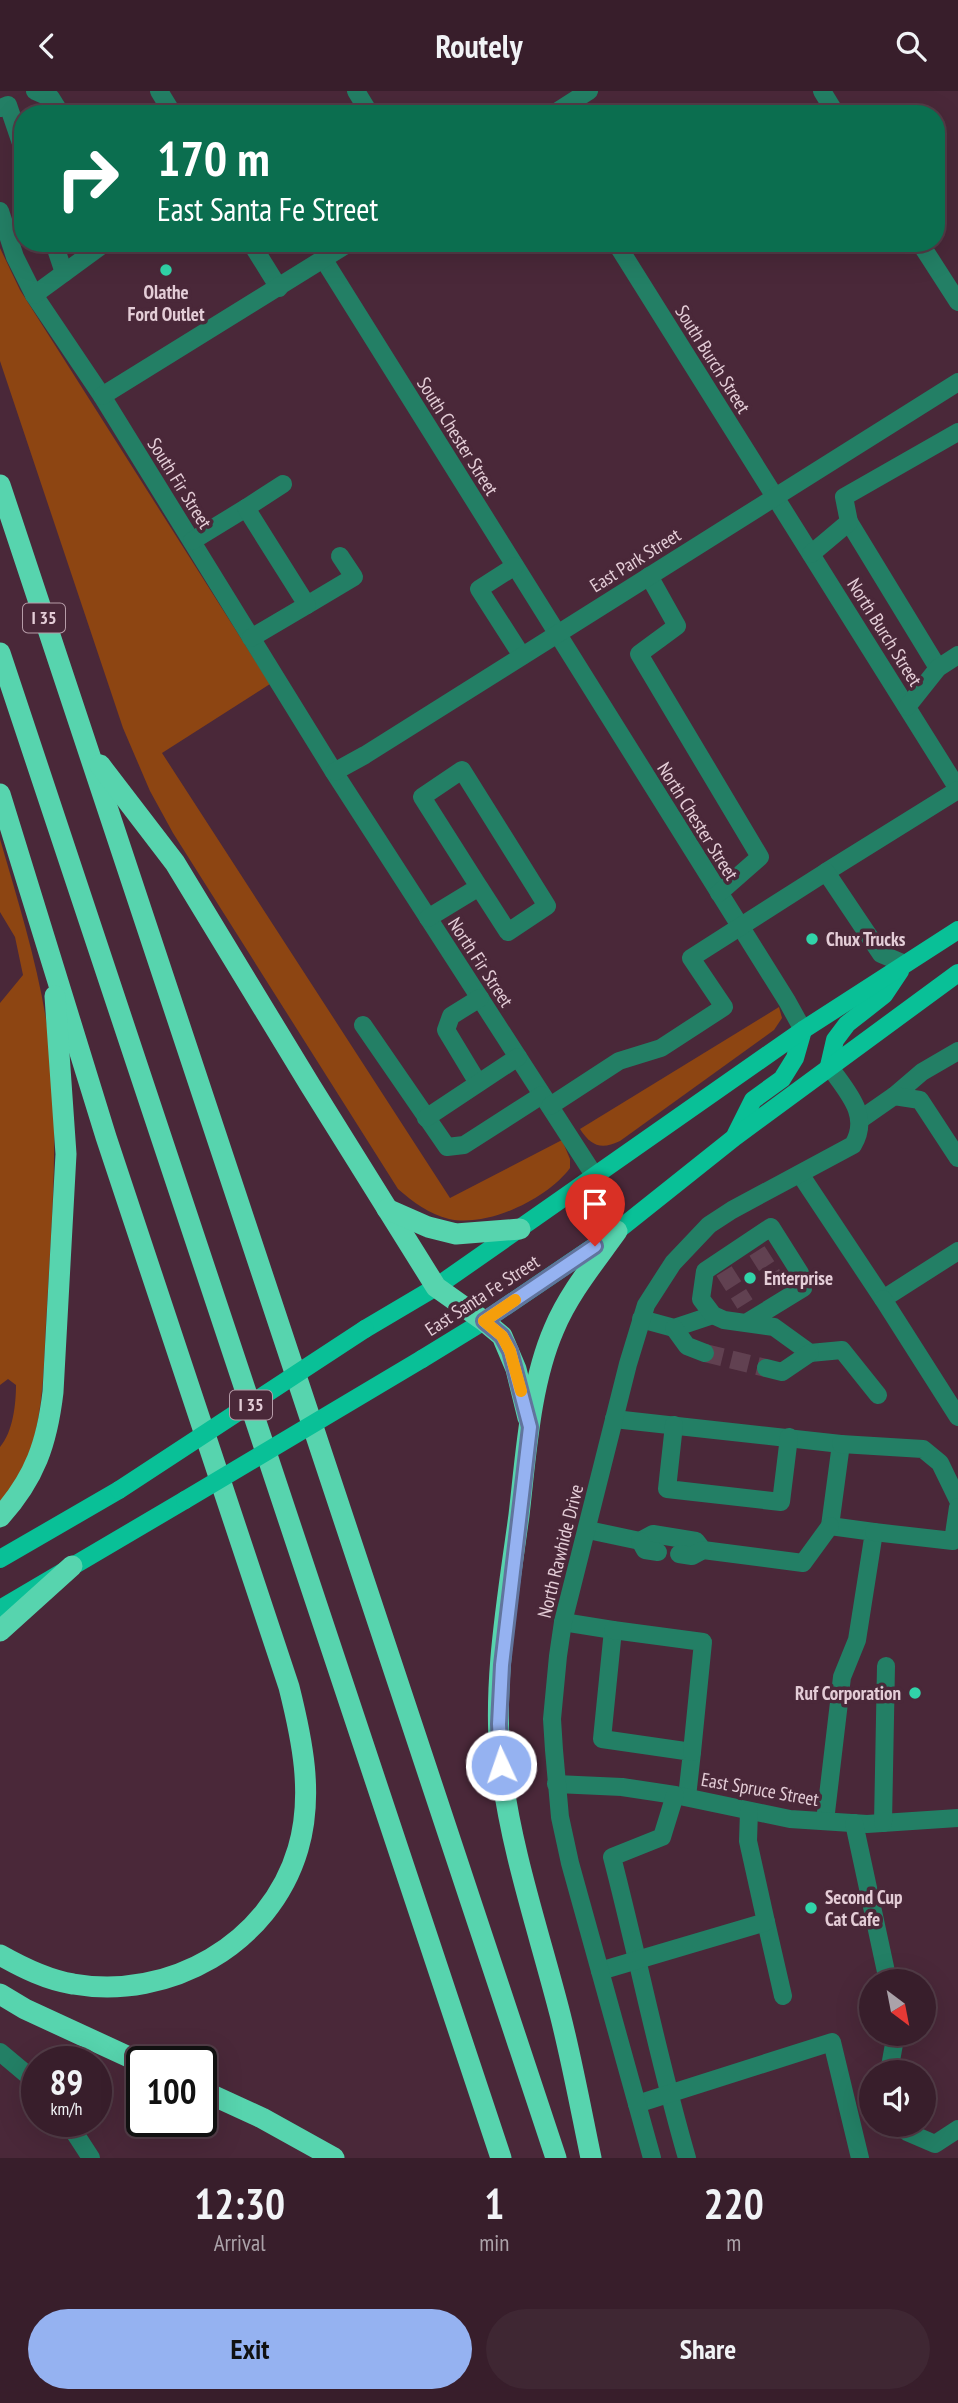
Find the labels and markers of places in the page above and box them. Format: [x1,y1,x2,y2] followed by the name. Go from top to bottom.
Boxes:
[158,262,174,278] marker: Olathe Ford Outlet
[128,280,205,326] place label: Olathe Ford Outlet
[826,927,906,951] place label: Chux Trucks
[804,931,820,947] marker: Chux Trucks
[565,1174,625,1246] pin
[764,1266,833,1290] place label: Enterprise
[742,1270,758,1286] marker: Enterprise
[795,1681,901,1705] place label: Ruf Corporation
[907,1685,923,1701] marker: Ruf Corporation
[825,1885,903,1931] place label: Second Cup Cat Cafe
[803,1900,819,1916] marker: Second Cup Cat Cafe

